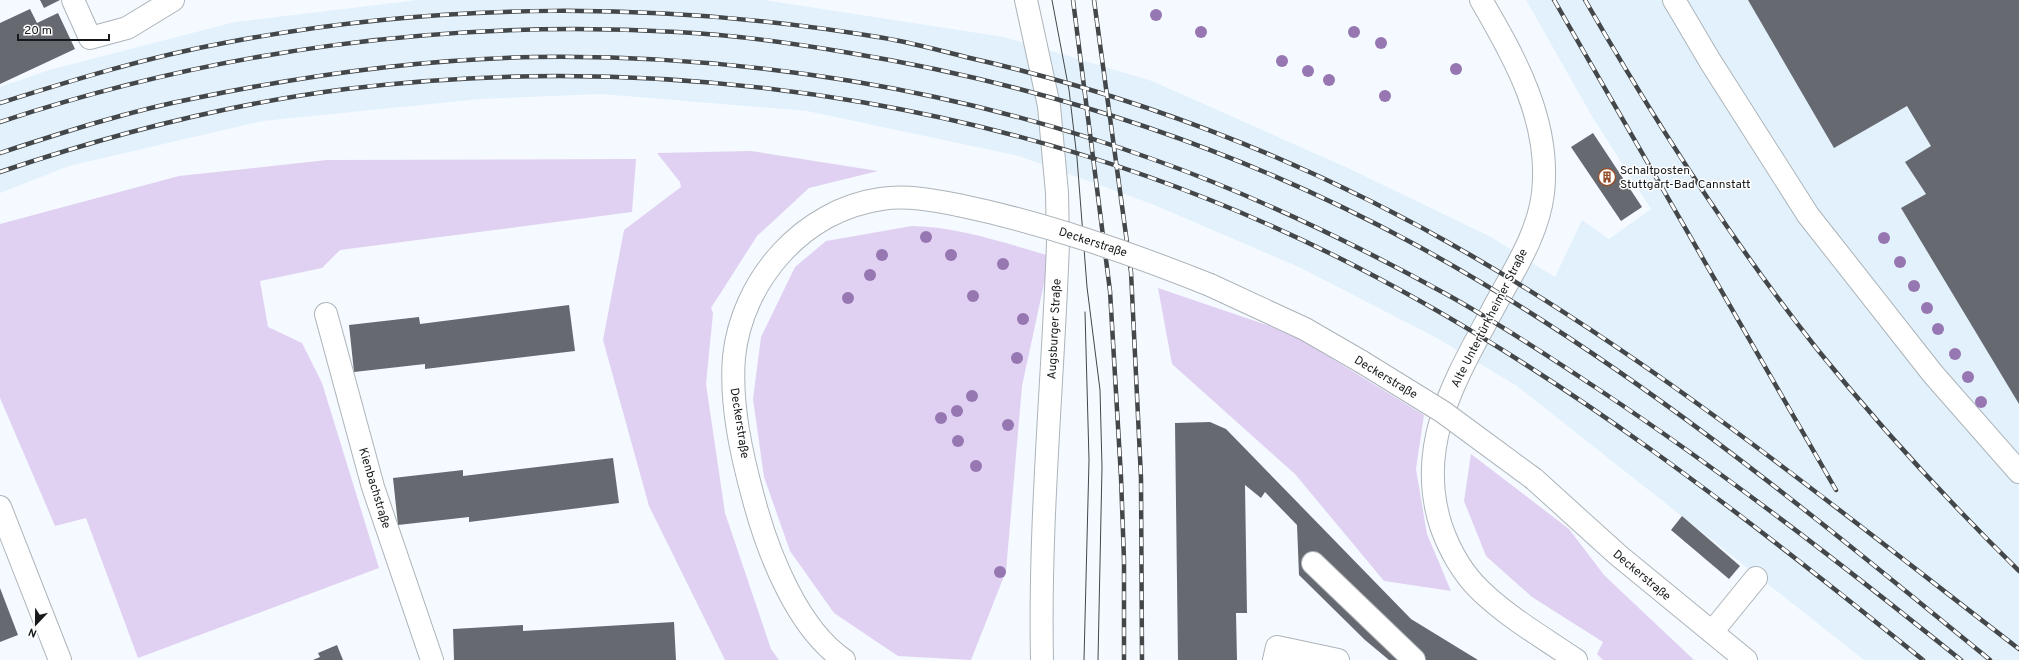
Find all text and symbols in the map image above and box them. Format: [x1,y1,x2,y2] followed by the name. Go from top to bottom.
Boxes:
[18,16,109,42] scale bar
[24,23,52,39] text: 20 m
[1620,163,1751,193] place label: Schaltposten Stuttgart-Bad Cannstatt
[1597,167,1617,187] building icon: Schaltposten Stuttgart-Bad Cannstatt
[1056,224,1129,262] street label: Deckerstraße
[1448,246,1532,391] street label: Alte Untertürkheimer Straße
[1044,278,1066,380] street label: Augsburger Straße
[1351,353,1420,403] street label: Deckerstraße
[726,387,752,460] street label: Deckerstraße
[354,446,394,531] street label: Kienbachstraße
[1609,547,1674,605] street label: Deckerstraße
[16,604,56,644] north arrow
[26,624,39,640] text: N

